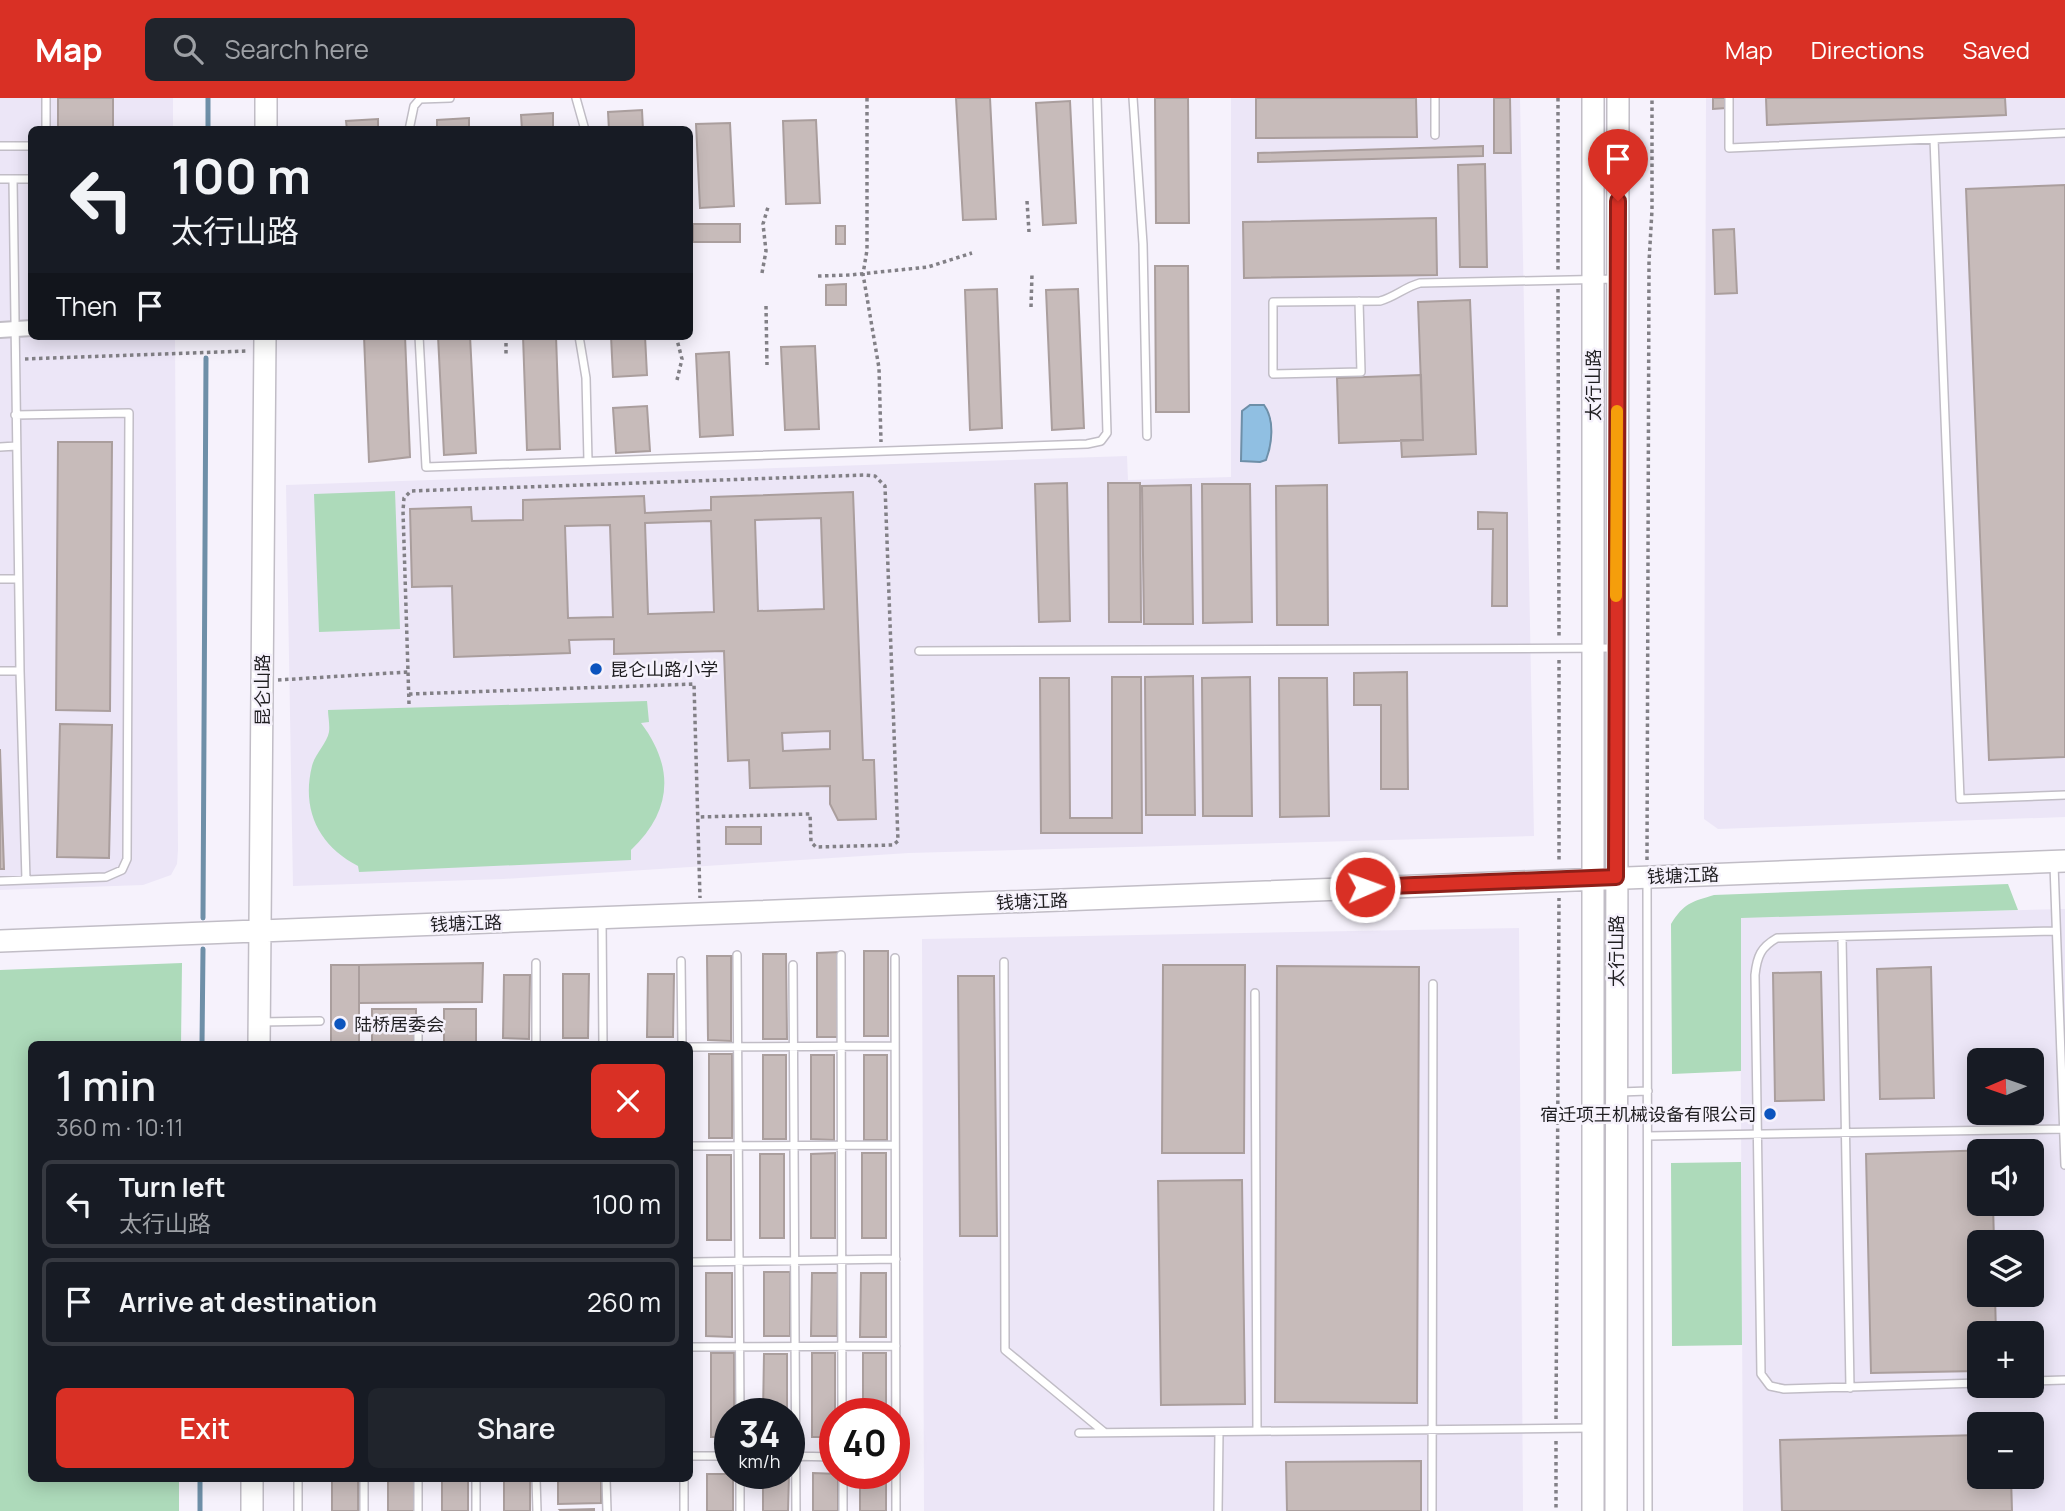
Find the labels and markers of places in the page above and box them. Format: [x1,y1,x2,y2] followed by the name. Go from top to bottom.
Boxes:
[1588,129,1648,201] pin
[610,657,718,681] place label: 昆仑山路小学
[588,661,604,677] marker: 昆仑山路小学
[354,1012,444,1036] place label: 陆桥居委会
[332,1016,348,1032] marker: 陆桥居委会
[1540,1102,1756,1126] place label: 宿迁项王机械设备有限公司
[1762,1106,1778,1122] marker: 宿迁项王机械设备有限公司

